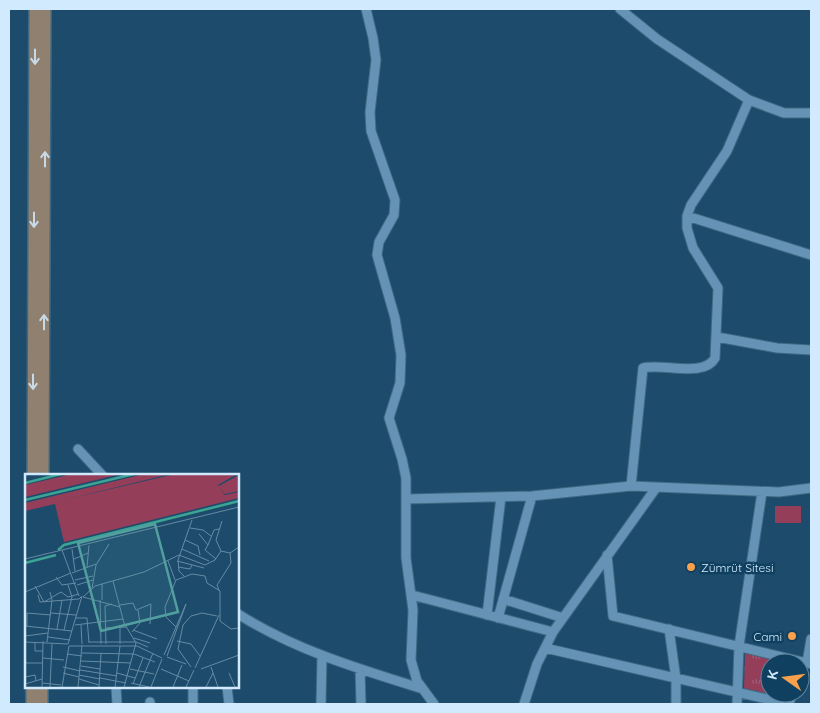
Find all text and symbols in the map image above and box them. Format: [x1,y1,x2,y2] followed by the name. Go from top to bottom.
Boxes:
[30,49,40,65] one-way arrow
[40,152,50,168] one-way arrow
[29,212,39,228] one-way arrow
[39,314,49,330] one-way arrow
[28,374,38,390] one-way arrow
[25,474,239,688] inset map
[701,560,774,575] place label: Zümrüt Sitesi
[685,561,697,573] marker: Zümrüt Sitesi
[753,629,782,644] place label: Cami
[786,630,798,642] marker: Cami
[760,653,810,703] north arrow
[763,668,782,681] text: K

